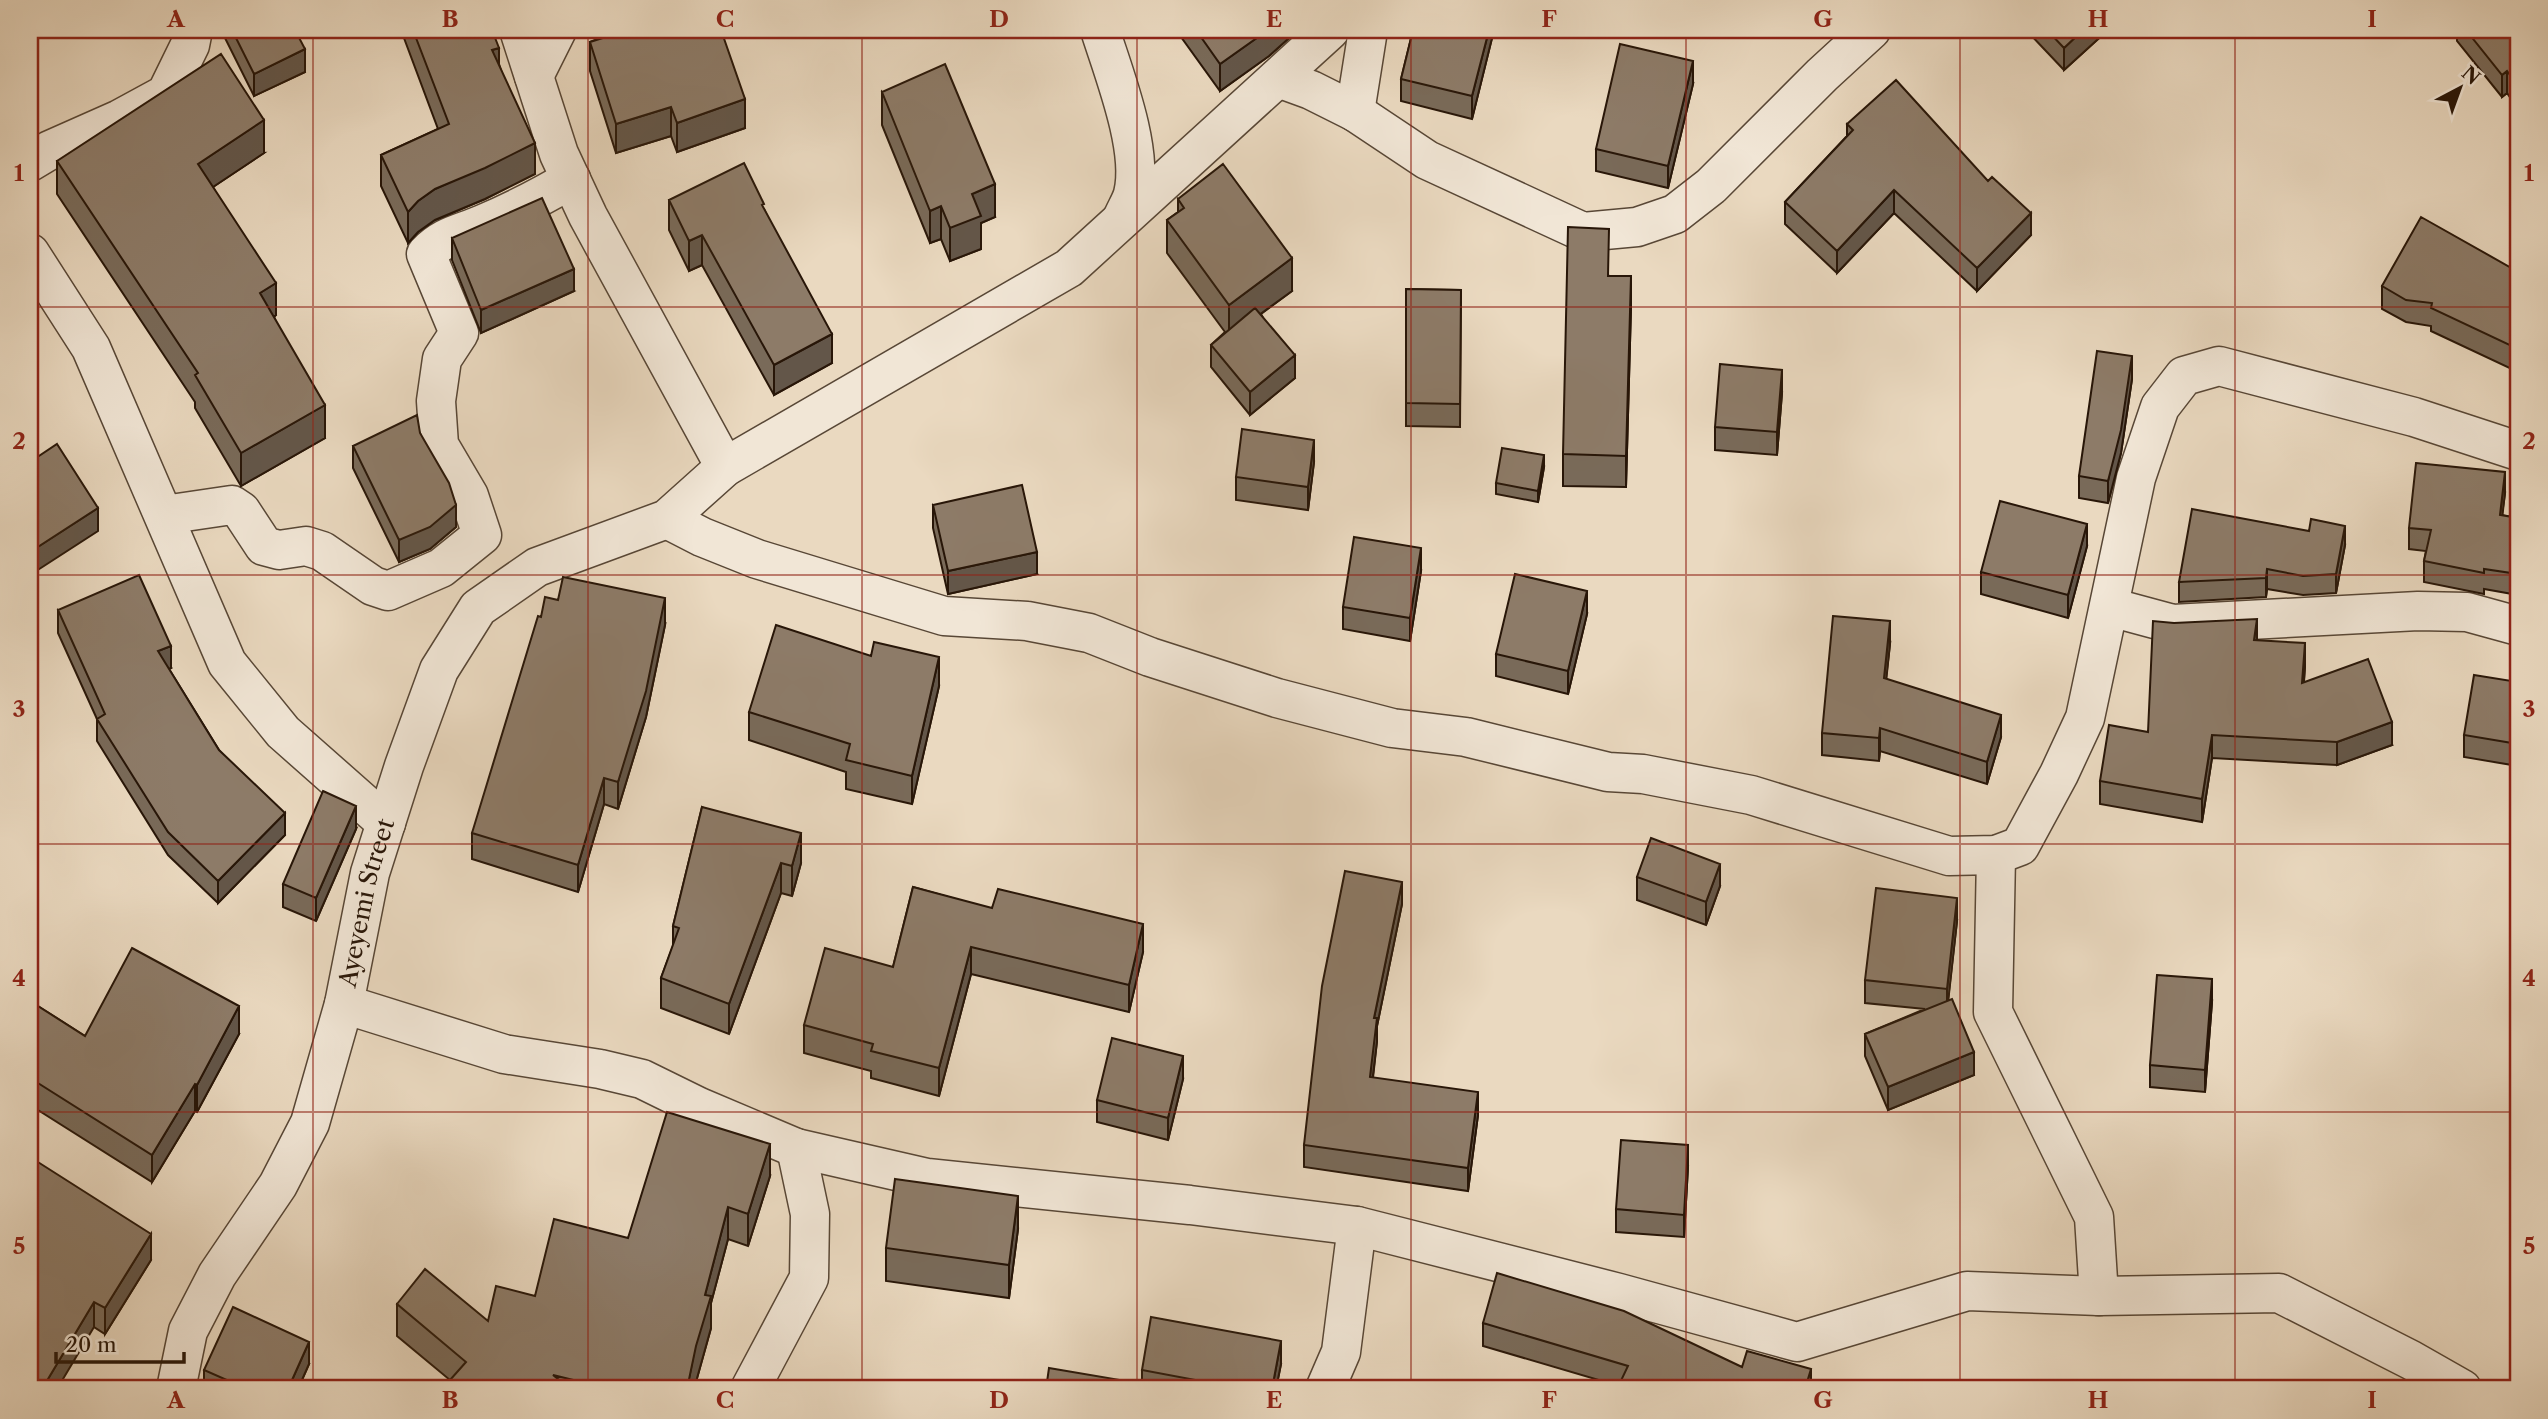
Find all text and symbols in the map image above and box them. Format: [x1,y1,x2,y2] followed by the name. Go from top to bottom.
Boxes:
[166,5,186,33] text: A
[441,5,459,33] text: B
[716,5,734,33] text: C
[989,5,1009,33] text: D
[1266,5,1282,33] text: E
[1541,5,1557,33] text: F
[1813,5,1833,33] text: G
[2088,5,2109,33] text: H
[2367,5,2377,33] text: I
[2426,52,2496,122] north arrow
[2457,61,2485,90] text: N
[14,159,25,187] text: 1
[2524,159,2535,187] text: 1
[12,427,26,455] text: 2
[2522,427,2536,455] text: 2
[13,695,26,723] text: 3
[2523,695,2536,723] text: 3
[332,815,400,991] street label: Ayeyemi Street
[12,964,26,992] text: 4
[2522,964,2536,992] text: 4
[13,1232,25,1260] text: 5
[2523,1232,2535,1260] text: 5
[56,1321,184,1365] scale bar
[66,1332,117,1357] text: 20 m
[166,1386,186,1414] text: A
[441,1386,459,1414] text: B
[716,1386,734,1414] text: C
[989,1386,1009,1414] text: D
[1266,1386,1282,1414] text: E
[1541,1386,1557,1414] text: F
[1813,1386,1833,1414] text: G
[2088,1386,2109,1414] text: H
[2367,1386,2377,1414] text: I

